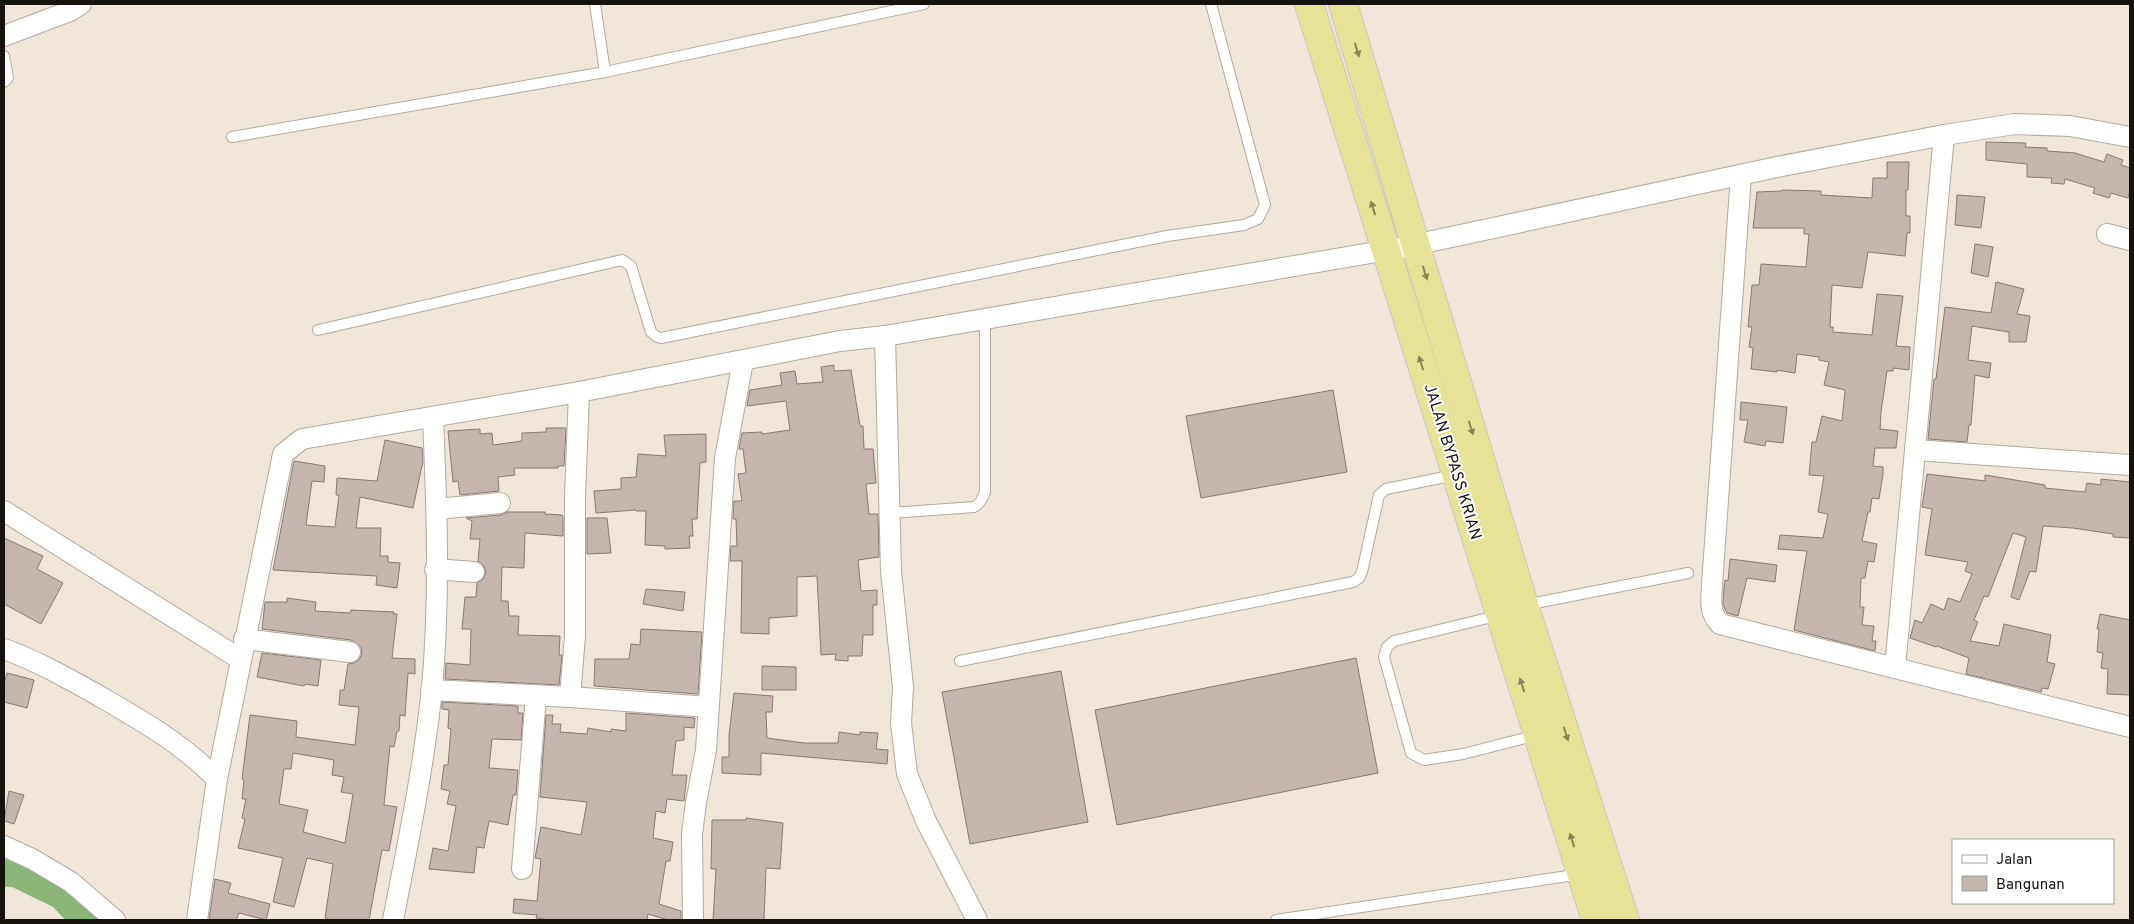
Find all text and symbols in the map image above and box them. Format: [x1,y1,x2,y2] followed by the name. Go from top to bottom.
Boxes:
[1354,43,1362,58] one-way arrow
[1368,201,1376,216] one-way arrow
[1421,265,1429,280] one-way arrow
[1417,356,1425,371] one-way arrow
[1419,382,1485,542] street label: JALAN BYPASS KRIAN
[1468,421,1476,436] one-way arrow
[1518,678,1525,693] one-way arrow
[1563,727,1570,742] one-way arrow
[1567,833,1575,848] one-way arrow
[1952,839,2114,904] legend
[1996,851,2033,870] text: Jalan
[1996,876,2065,895] text: Bangunan

